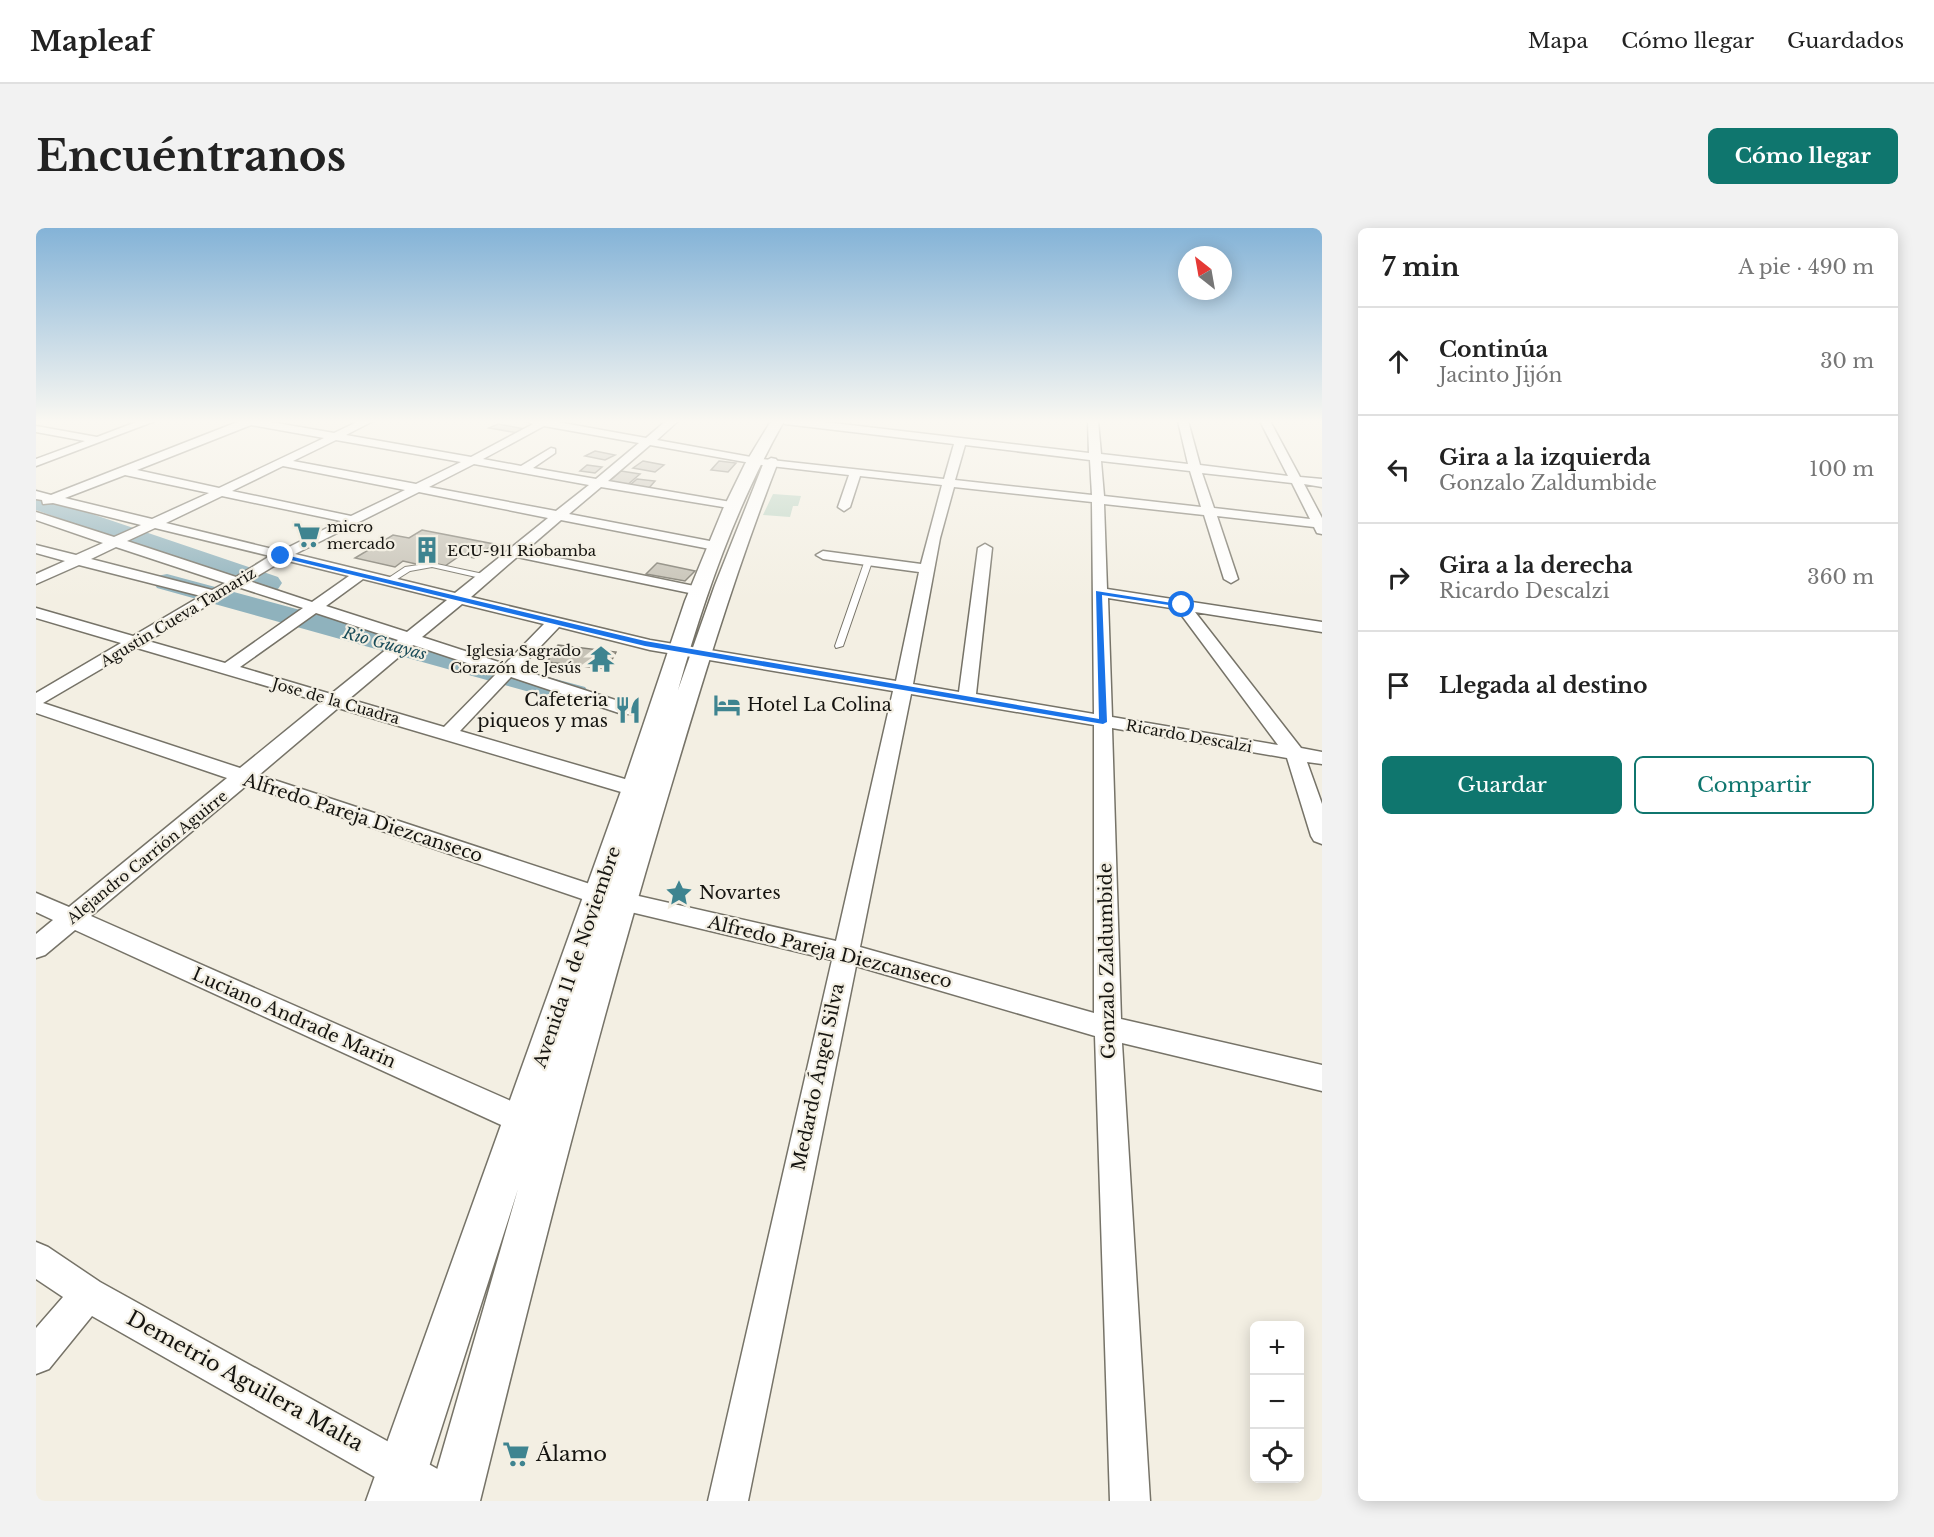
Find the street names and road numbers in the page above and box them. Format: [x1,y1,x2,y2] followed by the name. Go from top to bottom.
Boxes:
[96,563,259,672] street label: Agustin Cueva Tamariz
[268,673,402,728] street label: Jose de la Cuadra
[1124,716,1254,756] street label: Ricardo Descalzi
[240,769,486,867] street label: Alfredo Pareja Diezcanseco
[62,786,231,928] street label: Alejandro Carrión Aguirre
[528,843,625,1071] street label: Avenida 11 de Noviembre
[1094,863,1120,1059] street label: Gonzalo Zaldumbide
[705,911,954,993] street label: Alfredo Pareja Diezcanseco
[189,963,399,1073] street label: Luciano Andrade Marin
[786,981,849,1173] street label: Medardo Ángel Silva
[122,1305,368,1457] street label: Demetrio Aguilera Malta

